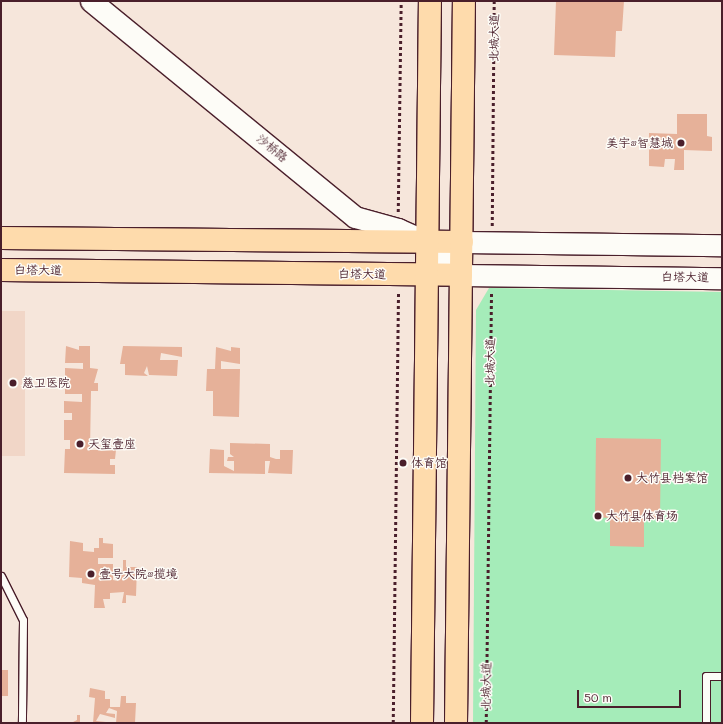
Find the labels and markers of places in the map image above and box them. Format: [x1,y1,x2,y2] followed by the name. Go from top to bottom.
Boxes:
[606,136,673,150] place label: 美宇•智慧城
[676,138,686,148] marker: 美宇•智慧城
[22,376,70,390] place label: 慈卫医院
[7,377,19,389] marker: 慈卫医院
[88,437,136,451] place label: 天玺壹座
[75,439,85,449] marker: 天玺壹座
[411,456,447,470] place label: 体育馆
[398,458,408,468] marker: 体育馆
[636,471,708,485] place label: 大竹县档案馆
[623,473,633,483] marker: 大竹县档案馆
[606,509,678,523] place label: 大竹县体育场
[593,511,603,521] marker: 大竹县体育场
[99,567,178,581] place label: 壹号大院•揽境
[86,569,96,579] marker: 壹号大院•揽境

